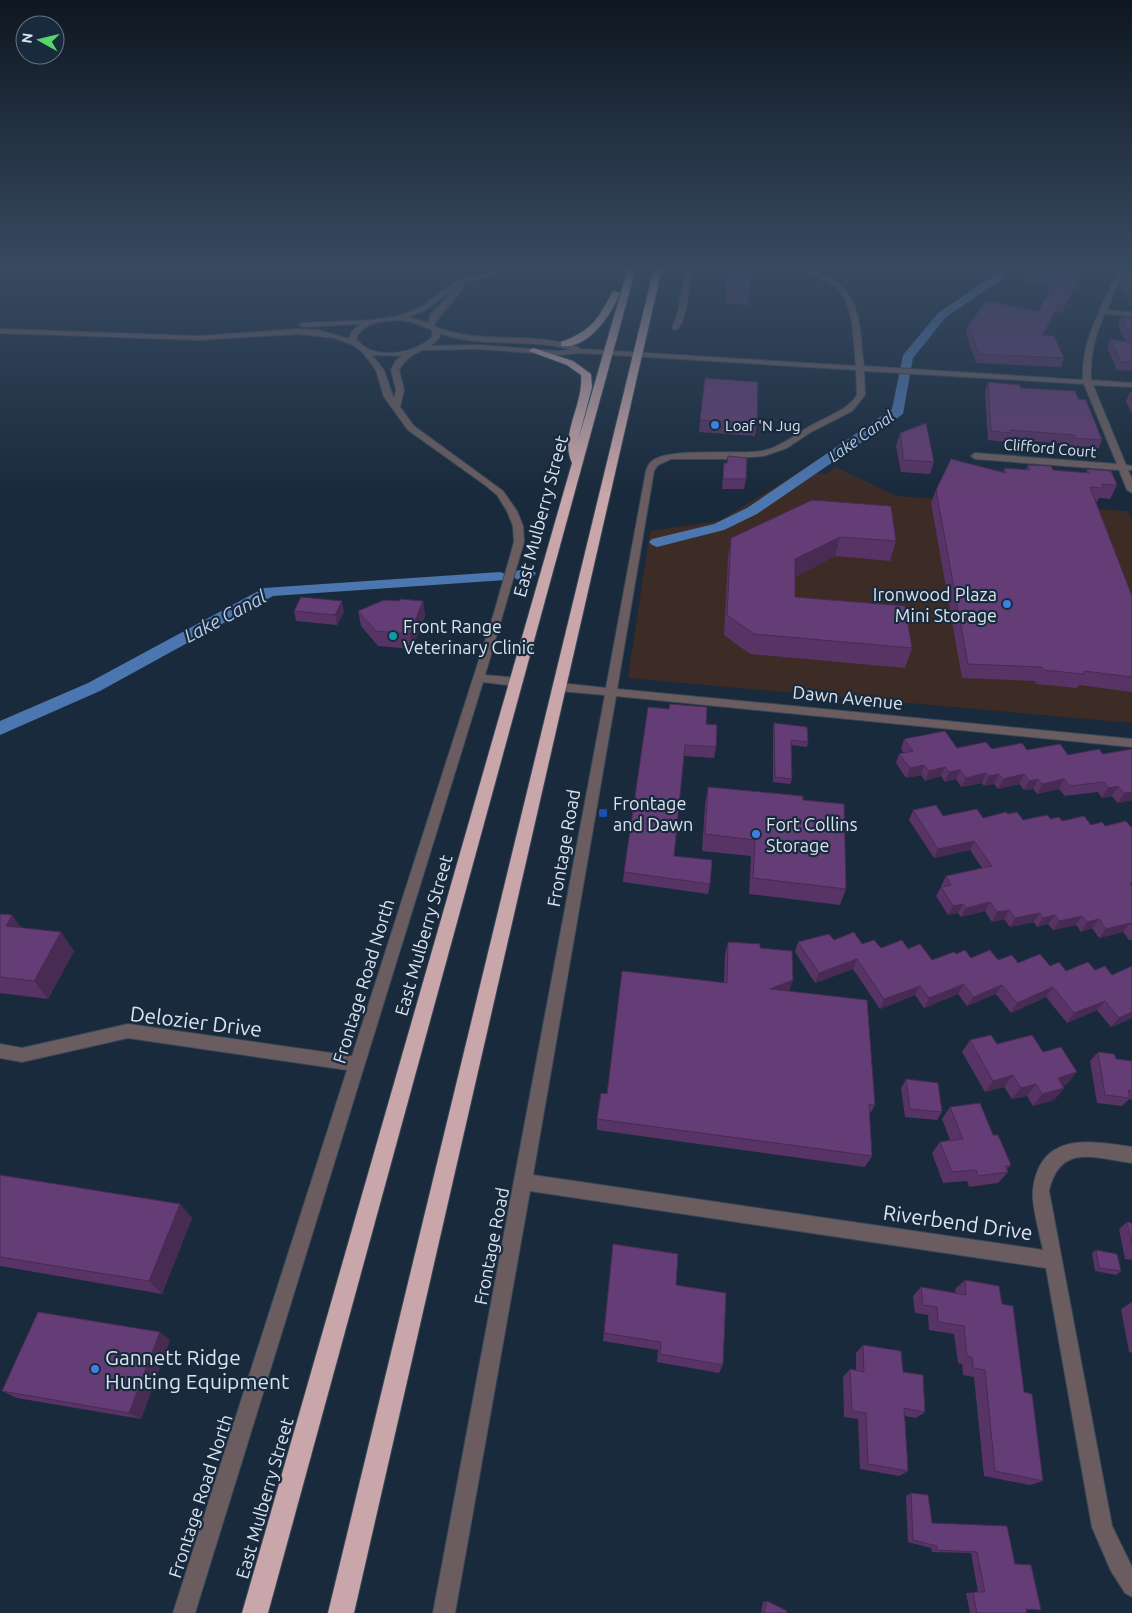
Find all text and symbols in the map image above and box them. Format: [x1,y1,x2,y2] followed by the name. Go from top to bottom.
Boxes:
[15,15,65,65] north arrow
[18,32,36,44] text: N
[825,407,898,465] water label: Lake Canal
[725,417,801,434] place label: Loaf 'N Jug
[709,419,721,431] marker: Loaf 'N Jug
[509,433,571,599] street label: East Mulberry Street
[1003,435,1097,461] street label: Clifford Court
[873,584,997,625] place label: Ironwood Plaza Mini Storage
[180,585,270,647] water label: Lake Canal
[1001,598,1013,610] marker: Ironwood Plaza Mini Storage
[403,616,535,657] place label: Front Range Veterinary Clinic
[387,630,399,642] marker: Front Range Veterinary Clinic
[792,681,904,713] street label: Dawn Avenue
[543,788,583,908] street label: Frontage Road
[613,793,693,834] place label: Frontage and Dawn
[597,807,609,819] marker: Frontage and Dawn
[766,814,858,855] place label: Fort Collins Storage
[750,828,762,840] marker: Fort Collins Storage
[390,852,456,1018] street label: East Mulberry Street
[328,896,398,1066] street label: Frontage Road North
[129,1001,263,1041] street label: Delozier Drive
[470,1186,512,1306] street label: Frontage Road
[882,1200,1034,1244] street label: Riverbend Drive
[105,1345,289,1393] place label: Gannett Ridge Hunting Equipment
[89,1363,101,1375] marker: Gannett Ridge Hunting Equipment
[164,1412,236,1580] street label: Frontage Road North
[231,1415,297,1581] street label: East Mulberry Street

